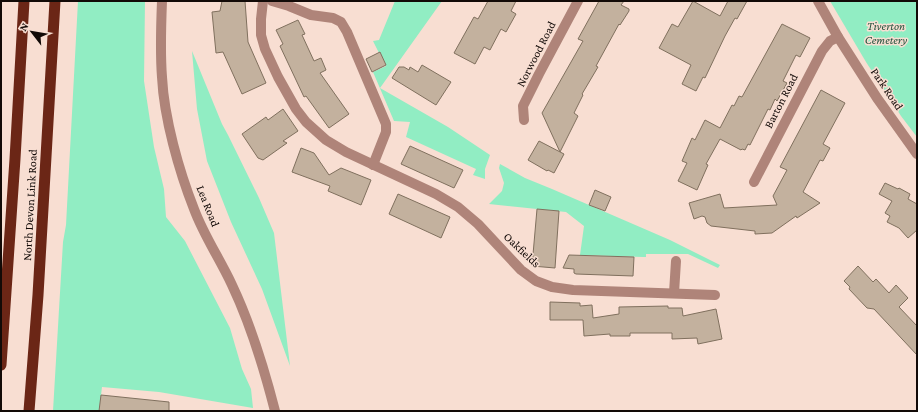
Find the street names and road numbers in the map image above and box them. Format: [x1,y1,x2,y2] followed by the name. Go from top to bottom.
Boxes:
[514,18,559,89] street label: Norwood Road
[868,65,907,113] street label: Park Road
[761,71,801,131] street label: Barton Road
[20,148,40,261] street label: North Devon Link Road
[193,183,223,229] street label: Lea Road
[501,229,544,271] street label: Oakfields

